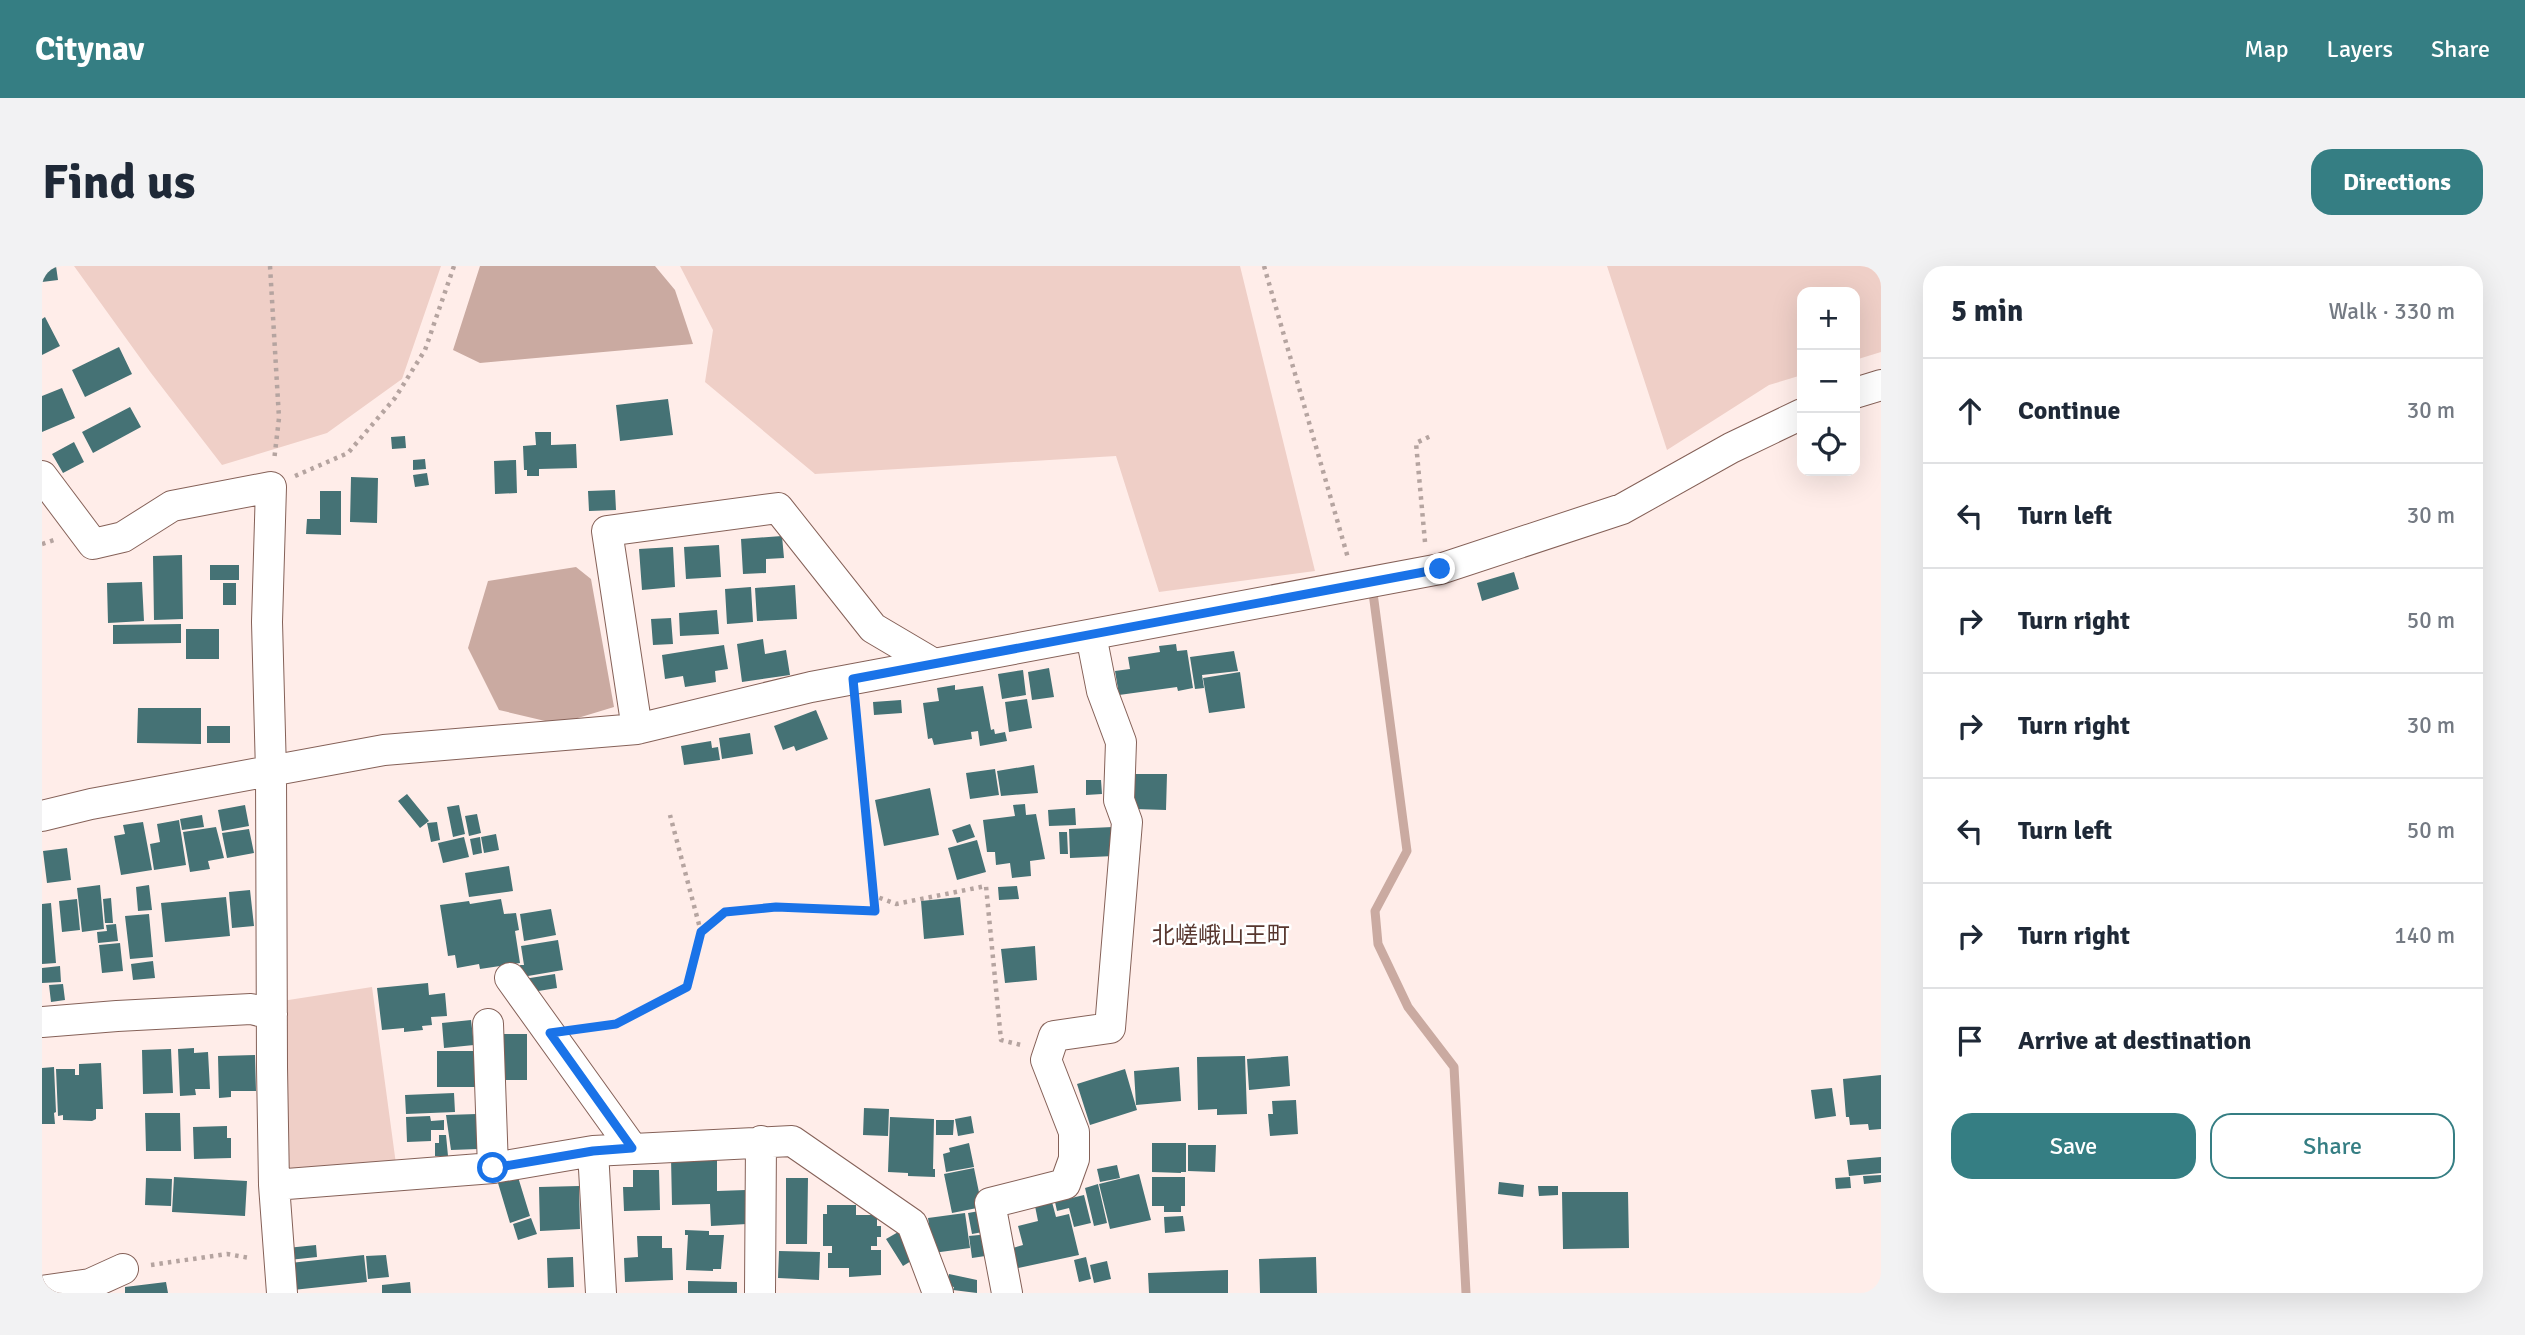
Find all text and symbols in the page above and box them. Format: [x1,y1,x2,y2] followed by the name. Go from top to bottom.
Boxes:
[35,29,144,70] text: Citynav
[2244,34,2289,64] text: Map
[2327,34,2393,64] text: Layers
[2431,34,2490,64] text: Share
[2311,149,2483,215] button: Directions
[42,152,195,212] text: Find us
[1797,287,1860,476] map controls
[1797,287,1860,350] button: +
[1951,293,2023,330] text: 5 min
[2329,297,2455,326] text: Walk · 330 m
[1797,350,1860,413] button: −
[1951,392,1989,430] icon: ahead
[2018,395,2120,427] text: Continue
[2407,396,2455,425] text: 30 m
[1797,413,1860,476] button: locate
[1951,497,1989,535] icon: left
[2018,500,2112,532] text: Turn left
[2407,501,2455,530] text: 30 m
[1424,553,1455,584] route end
[1951,602,1989,640] icon: right
[2018,605,2130,637] text: Turn right
[2407,606,2455,635] text: 50 m
[1951,707,1989,745] icon: right
[2018,710,2130,742] text: Turn right
[2407,711,2455,740] text: 30 m
[1951,812,1989,850] icon: left
[2018,815,2112,847] text: Turn left
[2407,816,2455,845] text: 50 m
[1951,917,1989,955] icon: right
[2018,920,2130,952] text: Turn right
[1152,921,1290,950] district label: 北嵯峨山王町
[2394,921,2455,950] text: 140 m
[1951,1022,1989,1060] icon: arrive
[2018,1025,2251,1057] text: Arrive at destination
[1951,1113,2196,1179] button: Save
[2210,1113,2455,1179] button: Share
[477,1152,508,1183] route start

